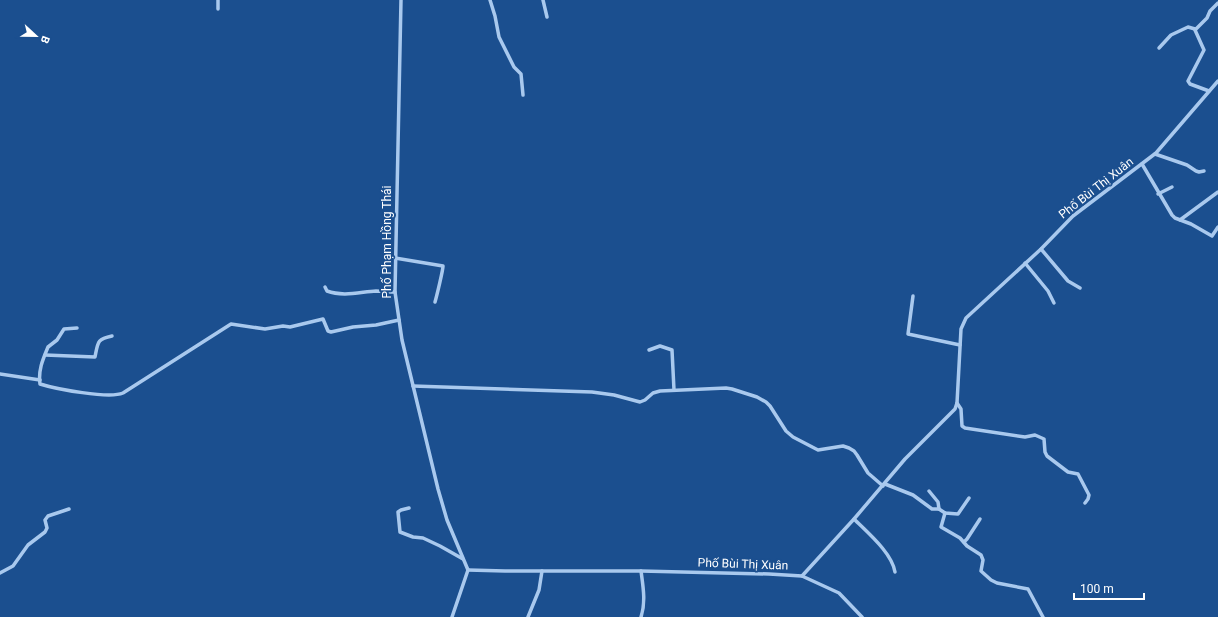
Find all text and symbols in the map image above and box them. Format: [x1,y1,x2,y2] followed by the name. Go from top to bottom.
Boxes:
[16,16,56,56] north arrow
[37,34,52,45] text: B
[1056,155,1136,221] street label: Phố Bùi Thị Xuân
[380,185,394,298] street label: Phố Phạm Hồng Thái
[697,555,789,573] street label: Phố Bùi Thị Xuân
[1074,575,1144,601] scale bar
[1080,582,1114,596] text: 100 m

